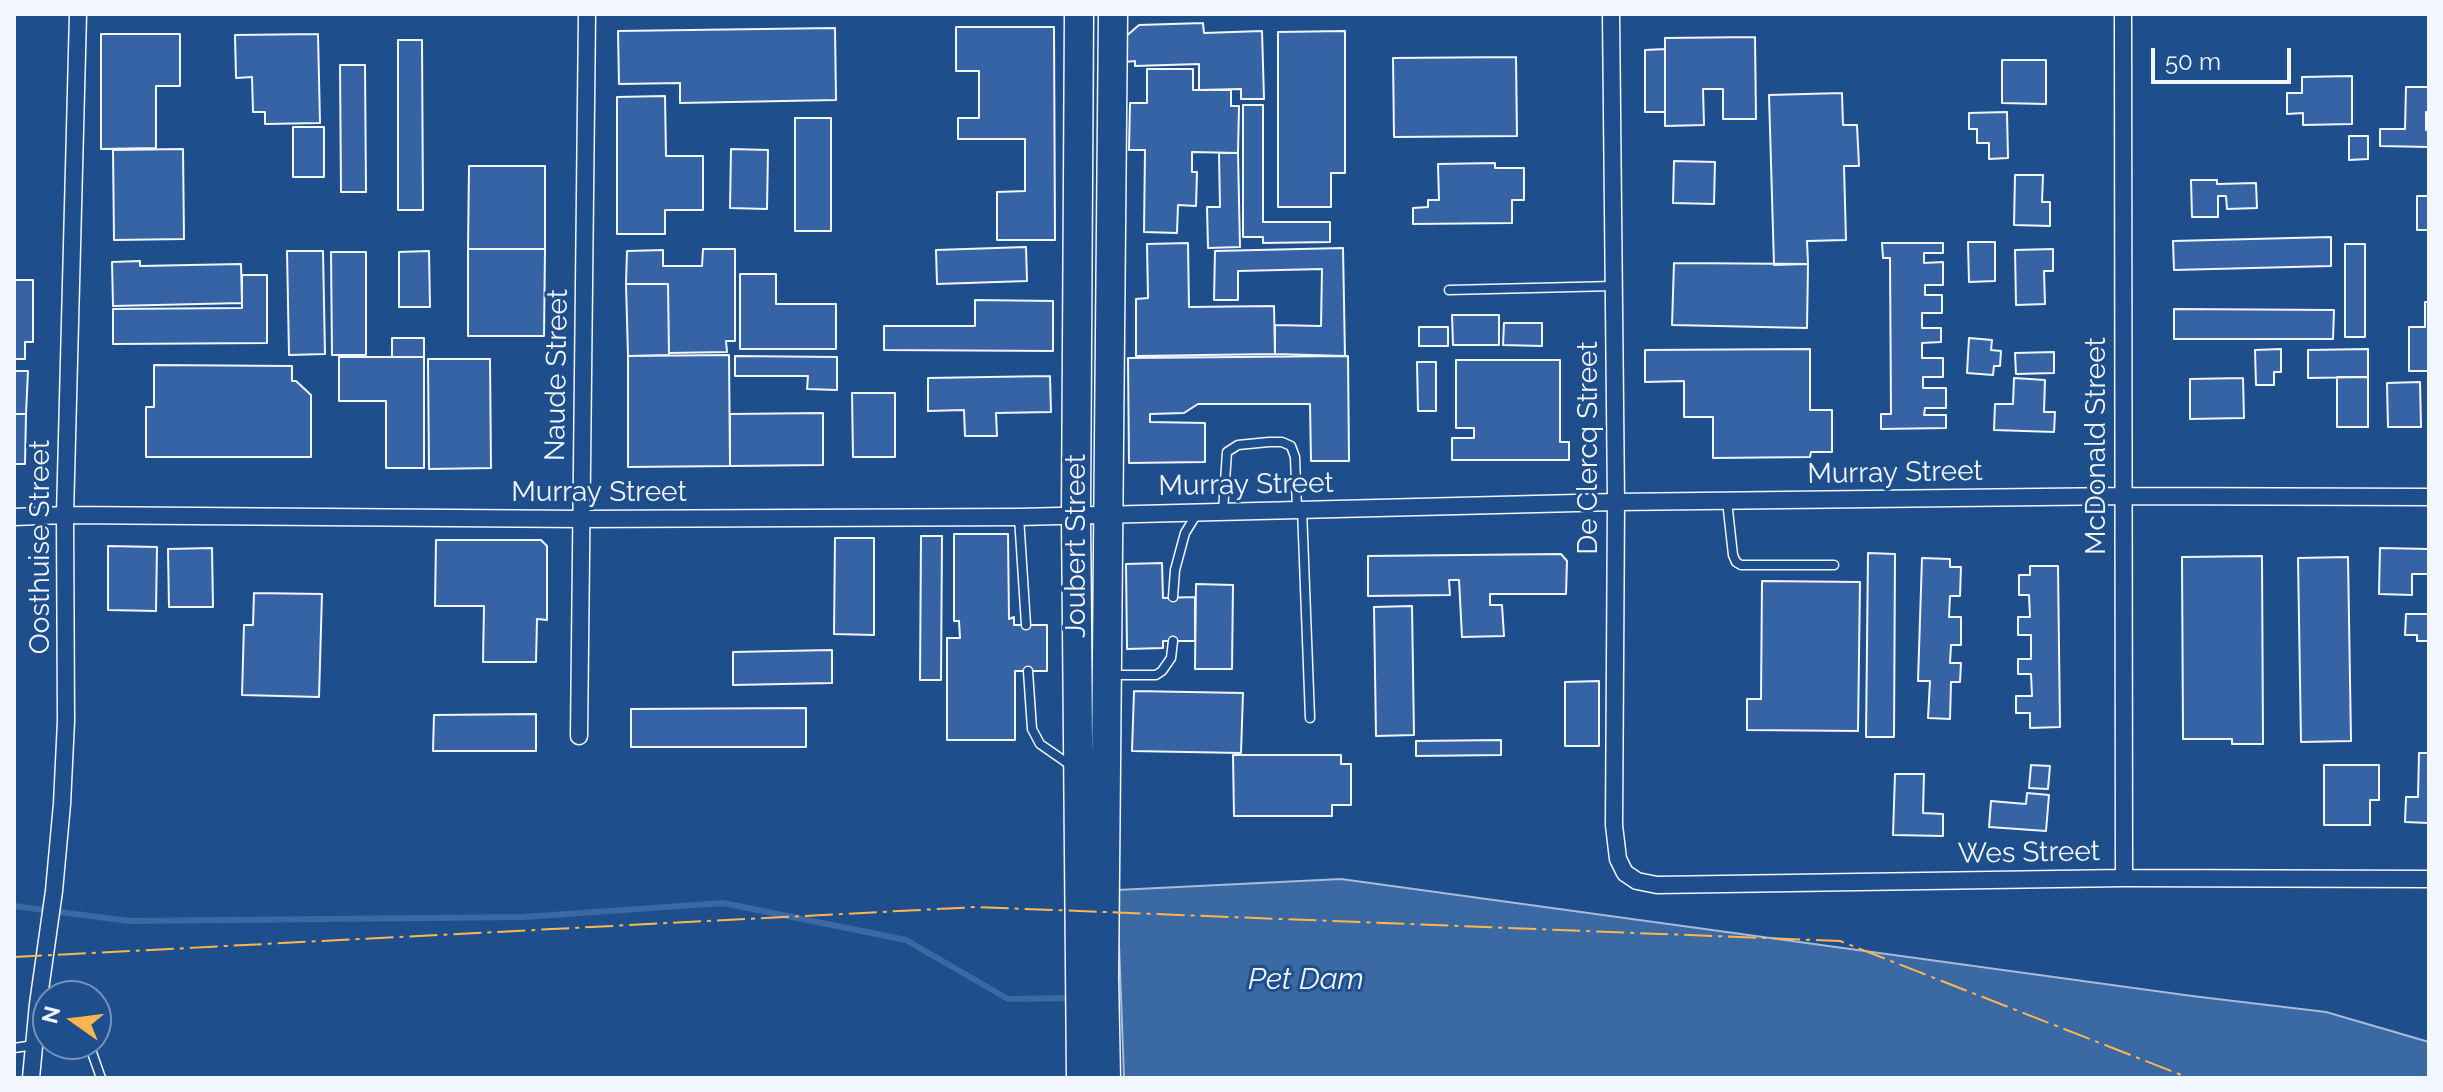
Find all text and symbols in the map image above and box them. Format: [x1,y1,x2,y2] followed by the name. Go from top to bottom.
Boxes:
[2155,32,2295,82] scale bar
[2165,47,2221,76] text: 50 m
[539,289,575,461] street label: Naude Street
[2080,337,2114,555] street label: McDonald Street
[1572,341,1606,555] street label: De Clercq Street
[24,440,58,654] street label: Oosthuise Street
[1060,454,1094,638] street label: Joubert Street
[1807,455,1983,491] street label: Murray Street
[1158,467,1334,503] street label: Murray Street
[511,476,687,510] street label: Murray Street
[1958,835,2100,871] street label: Wes Street
[1248,962,1364,998] water label: Pet Dam
[32,980,112,1060] north arrow
[36,1003,65,1026] text: N

